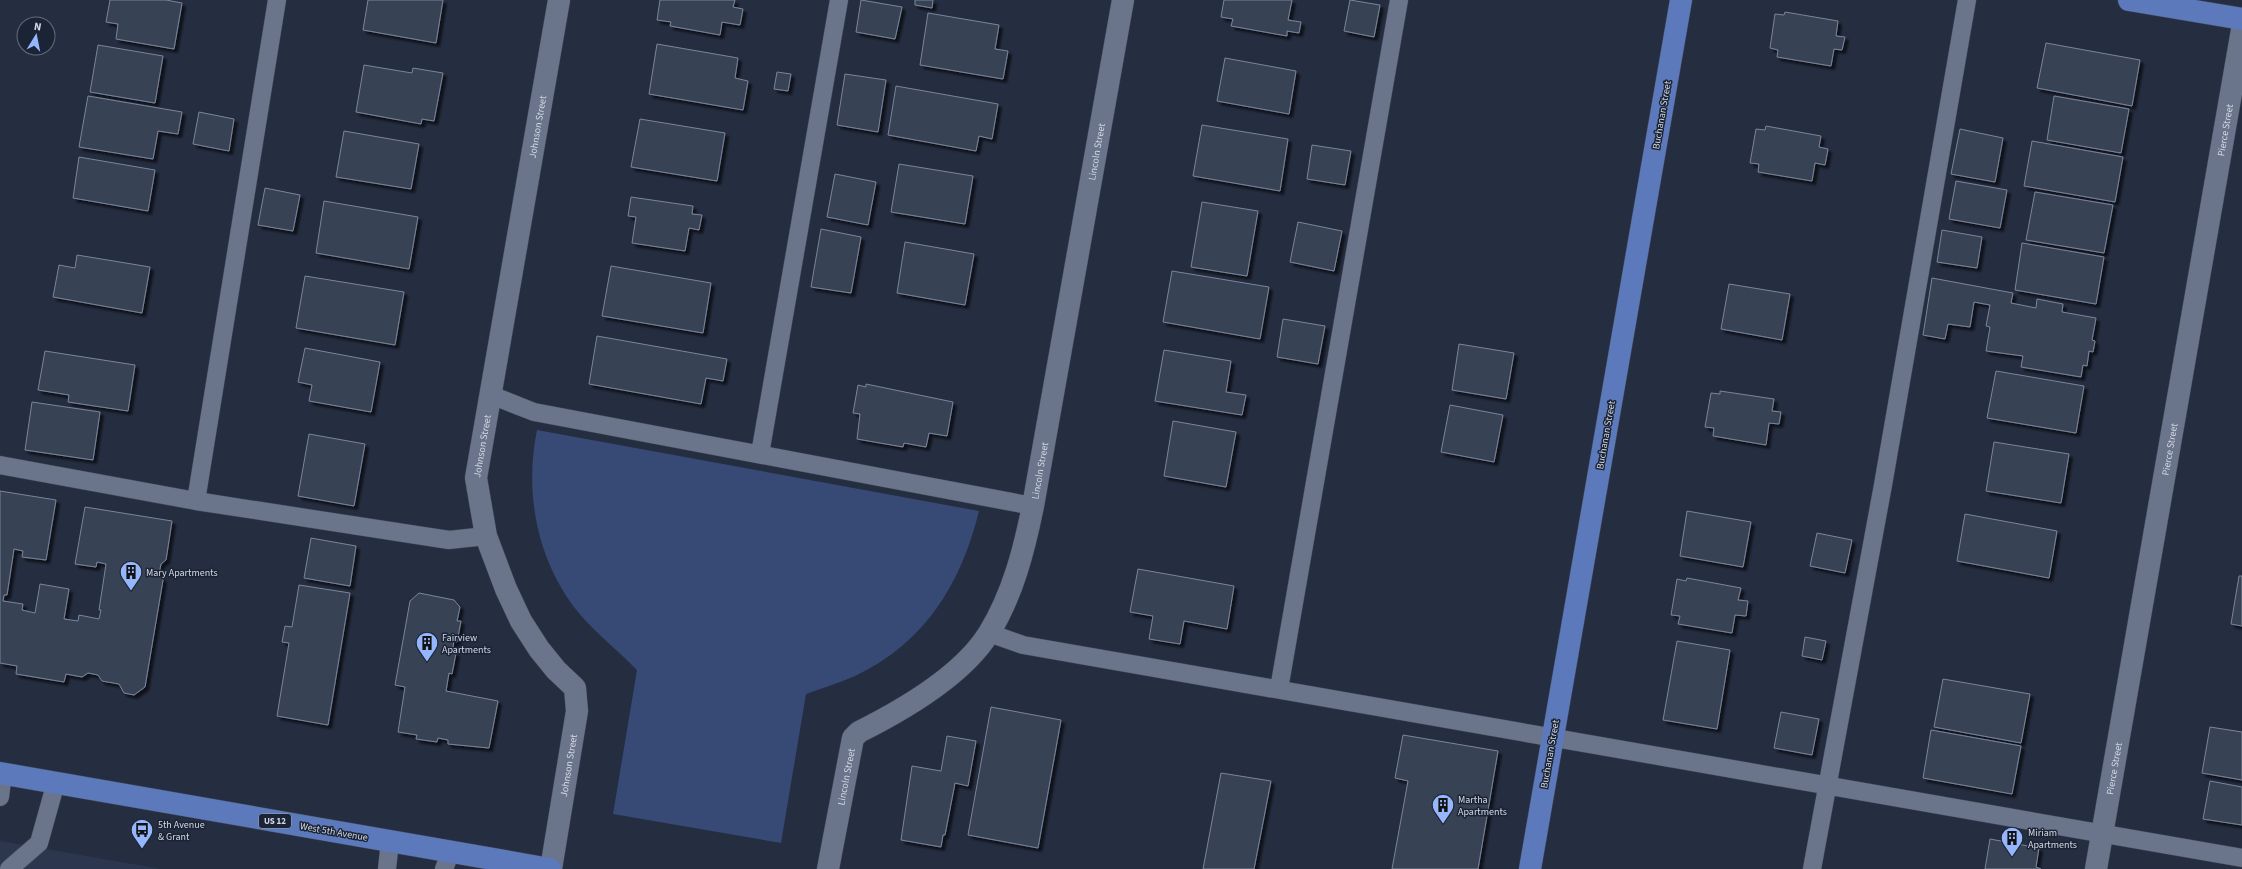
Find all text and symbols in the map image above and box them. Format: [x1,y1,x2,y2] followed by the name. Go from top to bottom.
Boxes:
[16,16,56,56] north arrow
[33,19,43,35] text: N
[1649,79,1675,151] street label: Buchanan Street
[526,94,550,159] street label: Johnson Street
[2214,102,2237,158] street label: Pierce Street
[1085,122,1109,182] street label: Lincoln Street
[1593,399,1619,471] street label: Buchanan Street
[470,413,495,479] street label: Johnson Street
[2159,422,2182,477] street label: Pierce Street
[1028,441,1052,501] street label: Lincoln Street
[118,559,144,592] building icon: Mary Apartments
[146,566,218,580] place label: Mary Apartments
[414,630,440,663] building icon: Fairview Apartments
[442,631,491,657] place label: Fairview Apartments
[1537,718,1563,790] street label: Buchanan Street
[557,733,581,798] street label: Johnson Street
[2103,741,2126,796] street label: Pierce Street
[834,747,859,807] street label: Lincoln Street
[1430,792,1456,825] building icon: Martha Apartments
[1458,793,1507,819] place label: Martha Apartments
[259,814,291,828] road number: US 12
[129,817,155,850] bus stop icon: 5th Avenue & Grant
[158,818,205,844] place label: 5th Avenue & Grant
[299,819,369,845] street label: West 5th Avenue
[1999,825,2025,858] building icon: Miriam Apartments
[2028,826,2077,852] place label: Miriam Apartments

